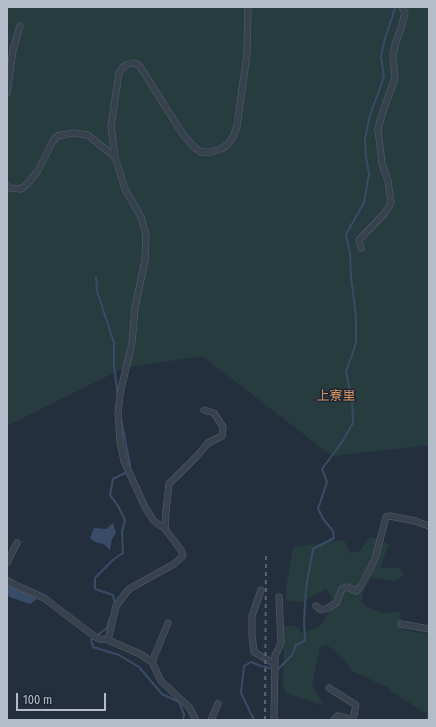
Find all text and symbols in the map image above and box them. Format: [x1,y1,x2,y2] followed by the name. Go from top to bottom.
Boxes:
[317,388,355,404] district label: 上寮里
[18,685,108,711] scale bar
[23,693,52,707] text: 100 m

